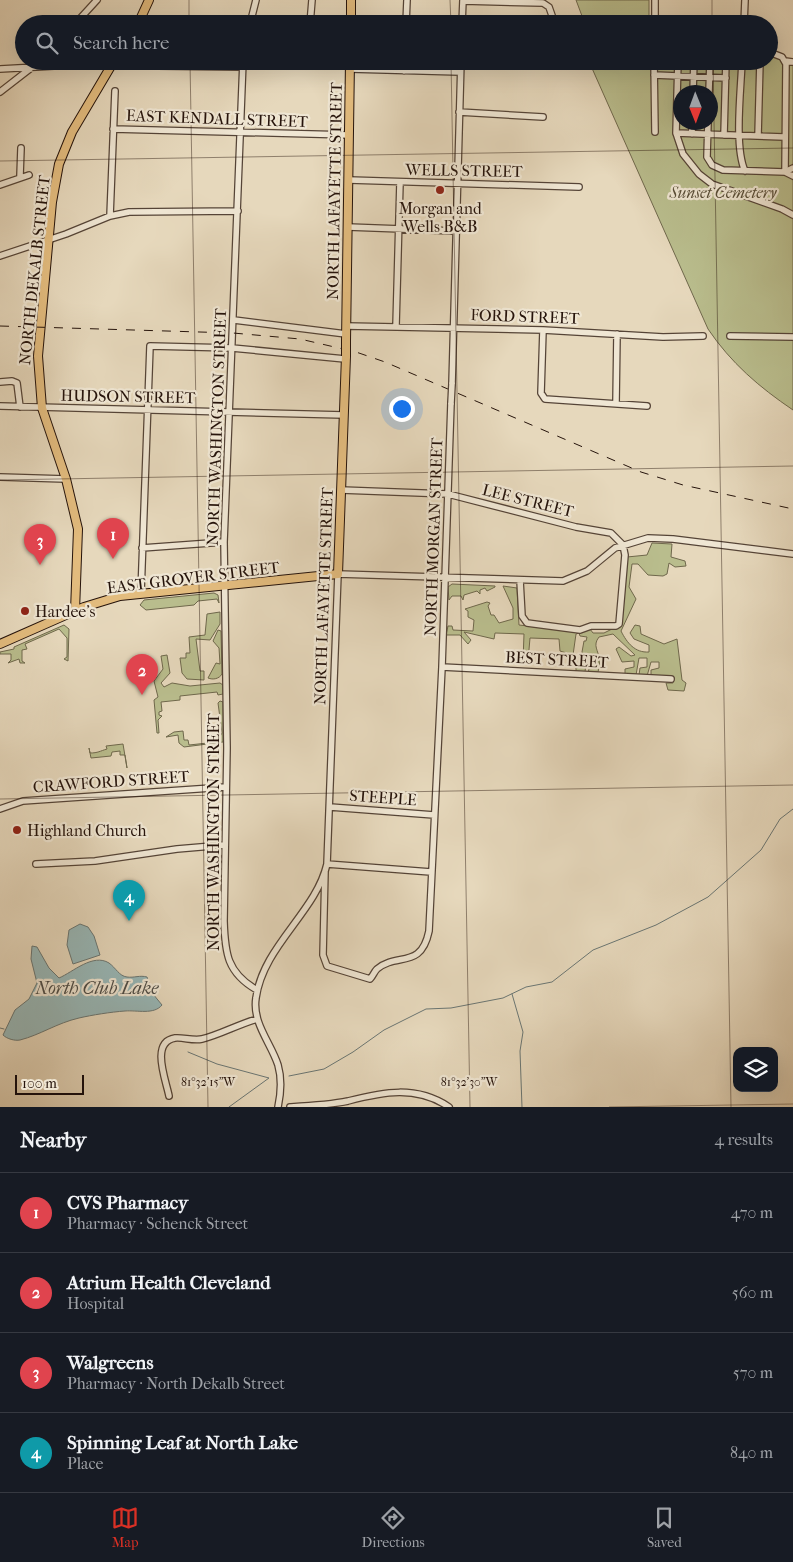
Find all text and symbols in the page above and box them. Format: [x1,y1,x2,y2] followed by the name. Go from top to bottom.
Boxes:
[15,15,778,70] search box
[33,29,61,57] icon: search
[73,32,169,54] text: Search here
[323,82,346,300] street label: NORTH LAFAYETTE STREET
[673,85,718,130] north arrow
[126,106,308,131] street label: EAST KENDALL STREET
[404,160,523,181] street label: WELLS STREET
[15,174,54,366] street label: NORTH DEKALB STREET
[669,183,777,202] park label: Sunset Cemetery
[434,184,446,196] marker: Morgan and Wells B&B
[398,199,482,236] place label: Morgan and Wells B&B
[470,305,580,328] street label: FORD STREET
[203,308,230,546] street label: NORTH WASHINGTON STREET
[61,386,196,407] street label: HUDSON STREET
[389,396,415,422] your location
[421,437,446,637] street label: NORTH MORGAN STREET
[480,480,576,521] street label: LEE STREET
[310,487,337,705] street label: NORTH LAFAYETTE STREET
[97,518,129,559] pin: 1
[24,524,56,565] pin: 3
[106,557,281,598] street label: EAST GROVER STREET
[35,602,96,621] place label: Hardee's
[19,605,31,617] marker: Hardee's
[505,647,609,672] street label: BEST STREET
[126,654,158,695] pin: 2
[204,713,223,951] street label: NORTH WASHINGTON STREET
[32,767,190,796] street label: CRAWFORD STREET
[349,786,418,809] street label: STEEPLE
[27,821,146,840] place label: Highland Church
[11,824,23,836] marker: Highland Church
[113,880,145,921] pin: 4
[34,978,159,999] water label: North Club Lake
[733,1047,778,1092] map controls
[733,1047,778,1092] button: layers
[15,1072,84,1095] scale bar
[22,1075,57,1092] text: 100 m
[181,1075,236,1089] text: 81°32'15"W
[441,1075,498,1089] text: 81°32'30"W
[20,1128,86,1152] text: Nearby
[715,1130,773,1149] text: 4 results
[67,1192,188,1214] text: CVS Pharmacy
[33,1203,39,1222] text: 1
[731,1203,773,1222] text: 470 m
[67,1214,248,1233] text: Pharmacy · Schenck Street
[67,1272,271,1294] text: Atrium Health Cleveland
[32,1283,40,1302] text: 2
[732,1283,773,1302] text: 560 m
[67,1294,124,1313] text: Hospital
[67,1352,153,1374] text: Walgreens
[33,1363,39,1382] text: 3
[733,1363,773,1382] text: 570 m
[67,1374,285,1393] text: Pharmacy · North Dekalb Street
[67,1432,298,1454] text: Spinning Leaf at North Lake
[31,1443,41,1462] text: 4
[730,1443,773,1462] text: 840 m
[67,1454,103,1473] text: Place
[111,1504,139,1551] tab: Map
[362,1504,425,1551] tab: Directions
[647,1504,682,1551] tab: Saved

